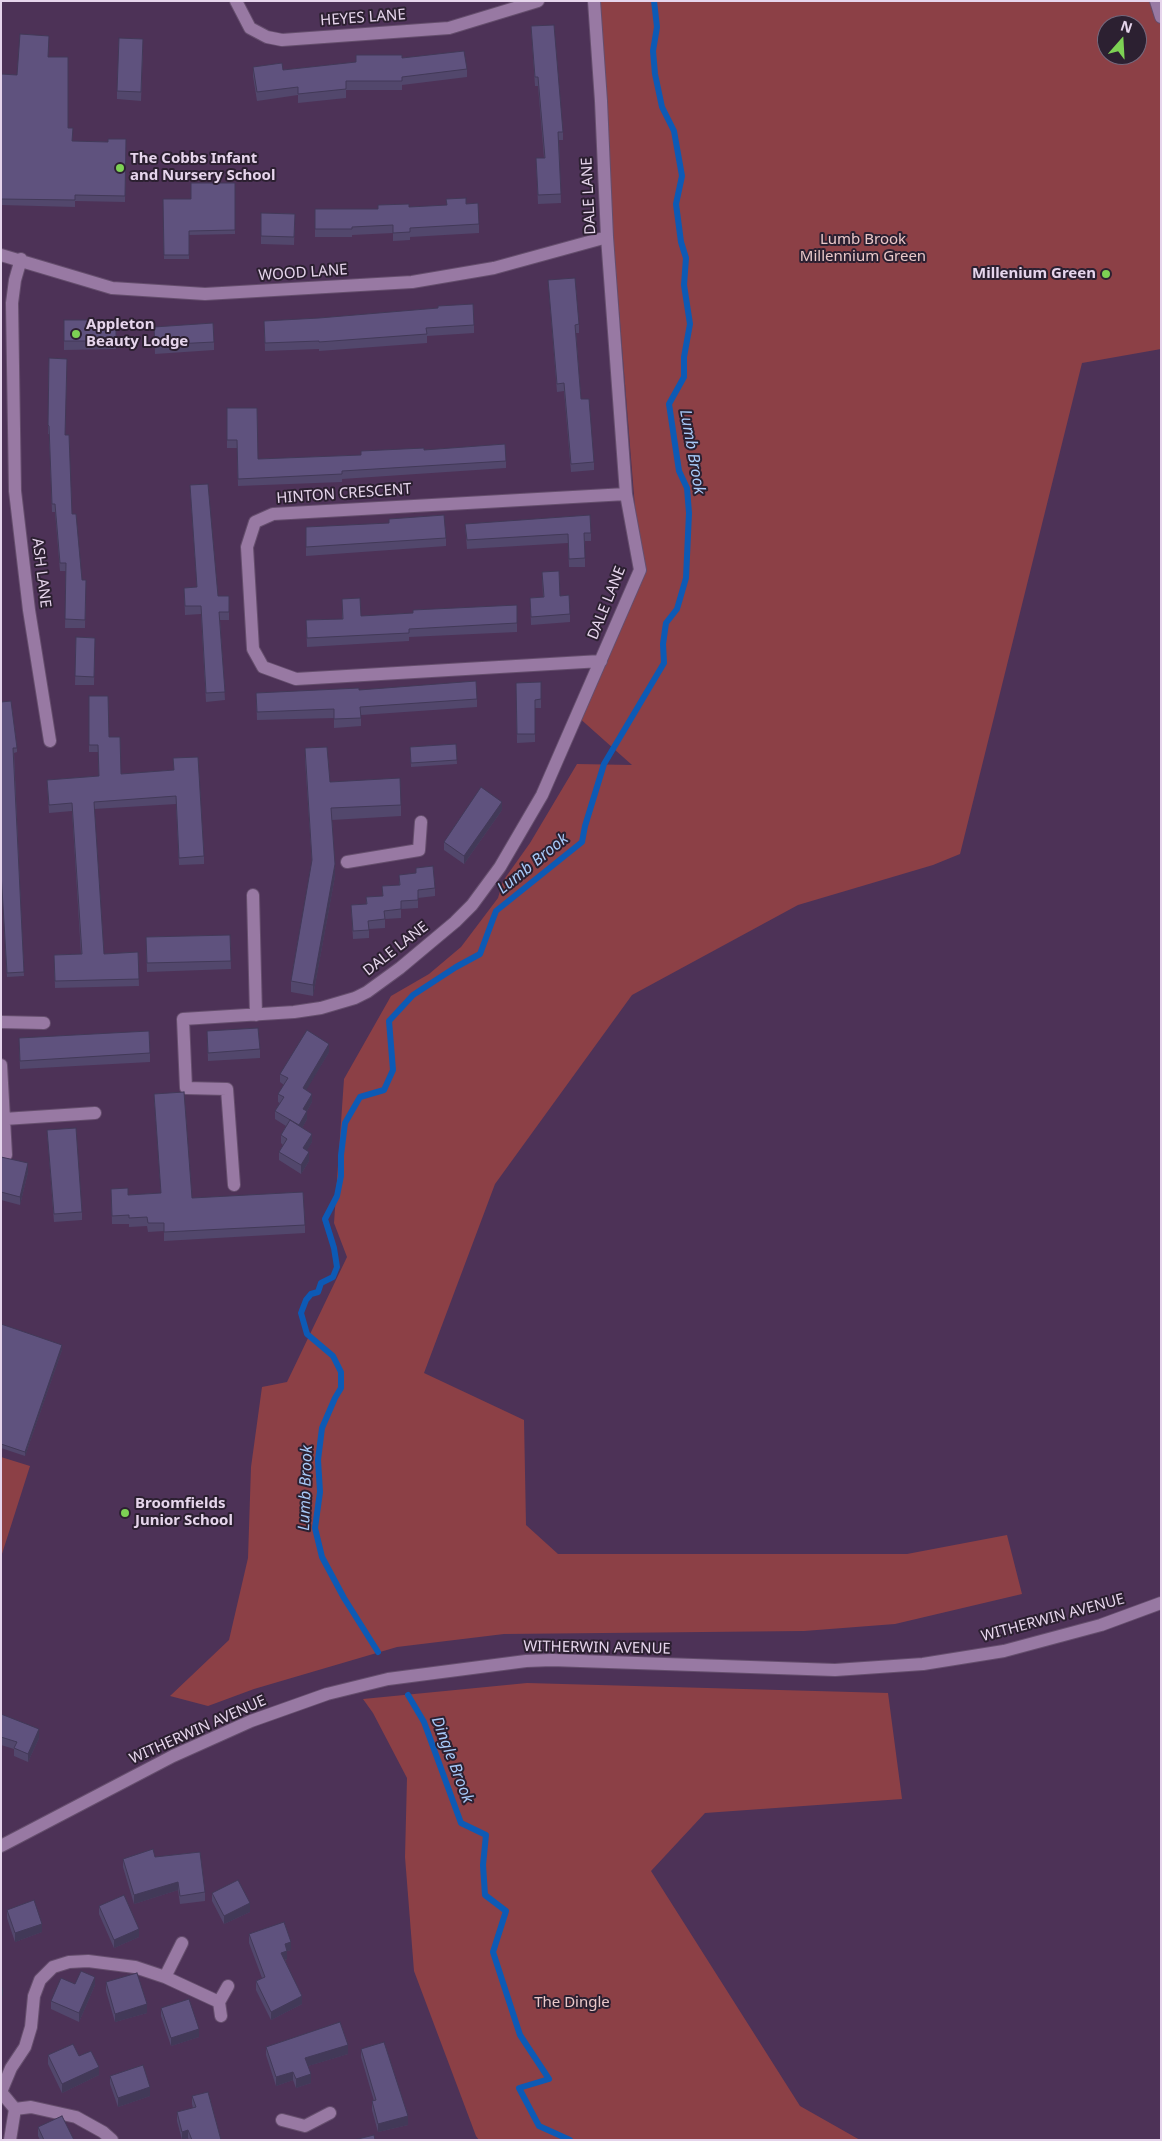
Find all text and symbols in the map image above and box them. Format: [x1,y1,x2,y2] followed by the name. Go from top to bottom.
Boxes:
[320,6,406,30] street label: HEYES LANE
[1097,15,1147,65] north arrow
[1118,15,1135,37] text: N
[130,150,275,185] place label: The Cobbs Infant and Nursery School
[578,157,600,235] street label: DALE LANE
[114,162,126,174] marker: The Cobbs Infant and Nursery School
[800,231,926,266] park label: Lumb Brook Millennium Green
[258,261,348,285] street label: WOOD LANE
[972,265,1096,283] place label: Millenium Green
[1100,268,1112,280] marker: Millenium Green
[86,316,188,351] place label: Appleton Beauty Lodge
[70,328,82,340] marker: Appleton Beauty Lodge
[675,408,709,496] water label: Lumb Brook
[276,480,412,508] street label: HINTON CRESCENT
[28,537,54,609] street label: ASH LANE
[584,564,630,642] street label: DALE LANE
[494,830,572,898] water label: Lumb Brook
[360,918,432,980] street label: DALE LANE
[295,1445,317,1531] water label: Lumb Brook
[135,1495,233,1530] place label: Broomfields Junior School
[119,1507,131,1519] marker: Broomfields Junior School
[979,1590,1127,1646] street label: WITHERWIN AVENUE
[523,1638,671,1658] street label: WITHERWIN AVENUE
[127,1692,269,1768] street label: WITHERWIN AVENUE
[427,1714,477,1806] water label: Dingle Brook
[534,1994,610,2012] park label: The Dingle

